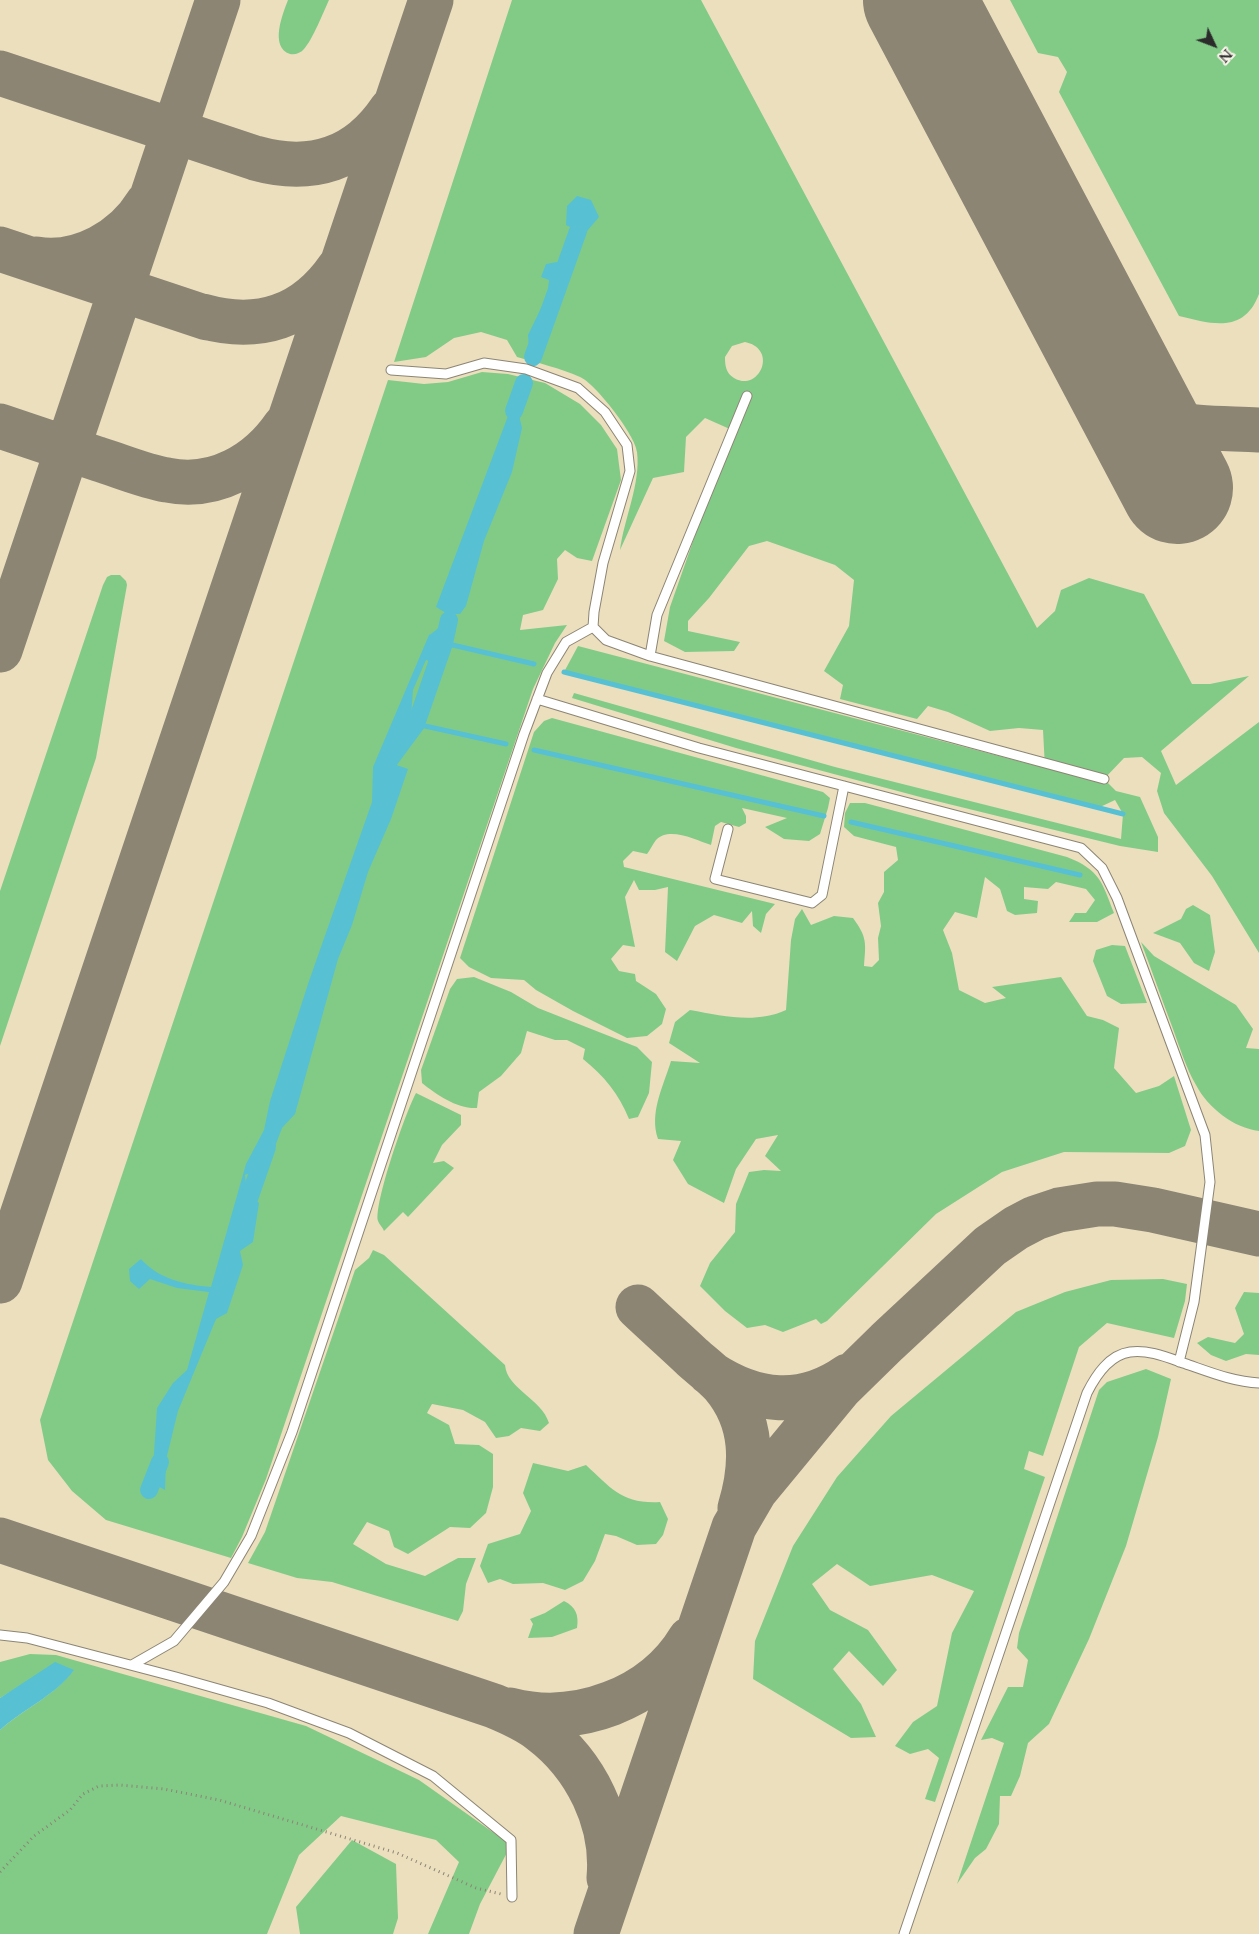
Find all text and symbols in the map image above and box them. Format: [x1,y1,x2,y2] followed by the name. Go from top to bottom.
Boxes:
[1189,20,1239,70] north arrow
[1214,45,1236,66] text: N

